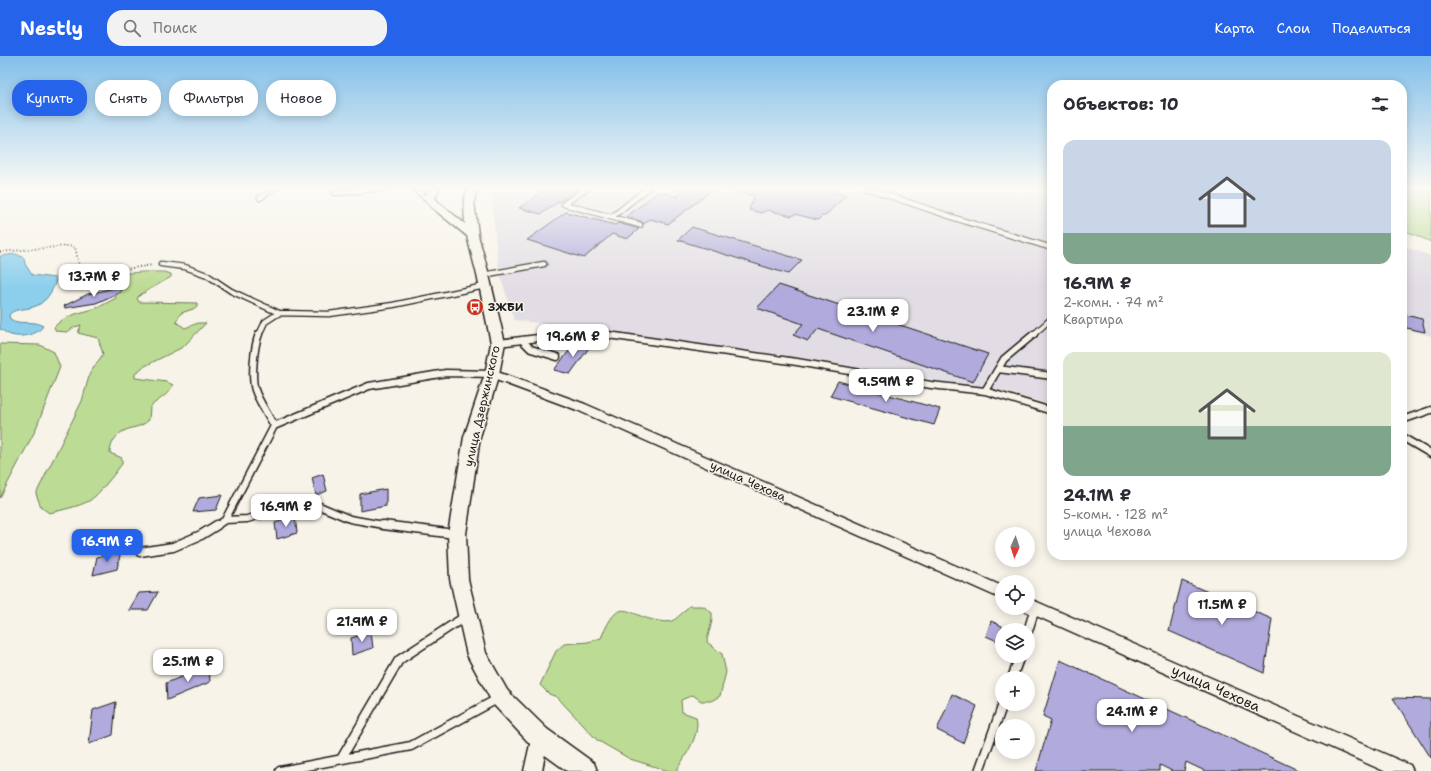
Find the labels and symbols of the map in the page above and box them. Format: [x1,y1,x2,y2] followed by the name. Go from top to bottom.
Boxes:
[57,264,131,298] pin: 13.7M ₽
[465,297,485,317] bus stop icon: ЗЖБИ
[488,299,524,315] place label: ЗЖБИ
[836,299,910,333] pin: 23.1M ₽
[536,324,610,358] pin: 19.6M ₽
[460,344,504,468] street label: улица Дзержинского
[849,369,923,403] pin: 9.59M ₽
[708,457,789,505] street label: улица Чехова
[249,494,323,528] pin: 16.9M ₽
[995,527,1035,567] north arrow
[70,529,144,563] pin: 16.9M ₽
[1185,592,1259,626] pin: 11.5M ₽
[325,609,399,643] pin: 21.9M ₽
[151,649,225,683] pin: 25.1M ₽
[1169,660,1263,716] street label: улица Чехова
[1095,699,1169,733] pin: 24.1M ₽

